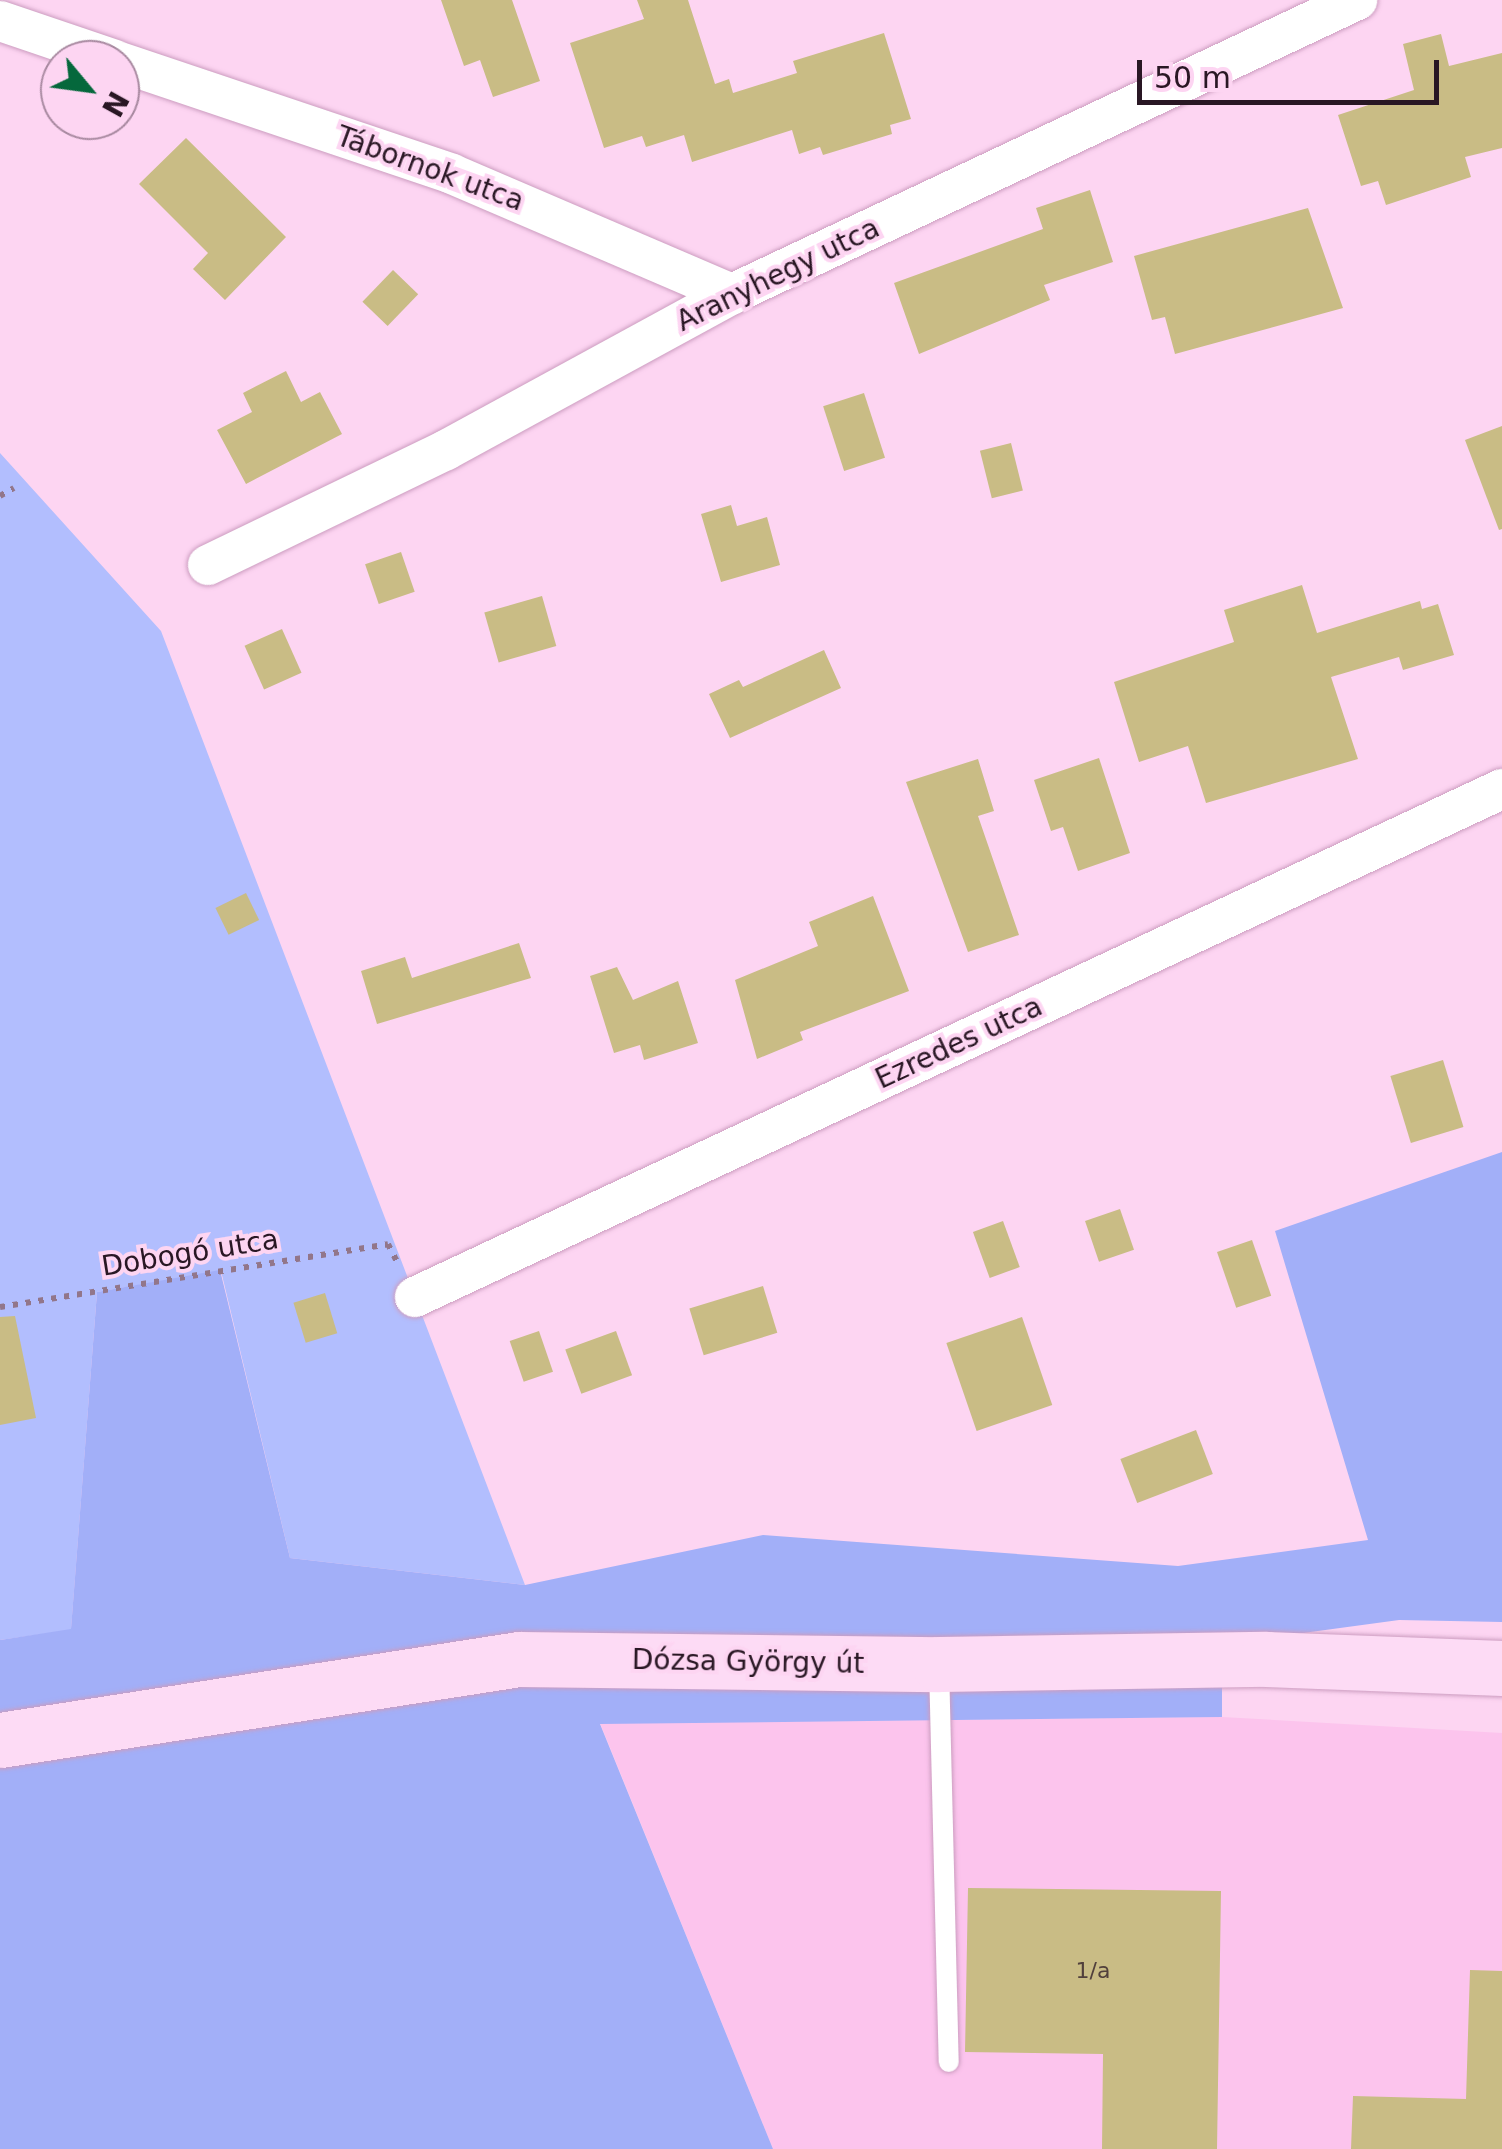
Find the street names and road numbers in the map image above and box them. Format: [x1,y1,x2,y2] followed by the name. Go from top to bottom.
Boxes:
[332,120,528,218] street label: Tábornok utca
[671,211,885,339] street label: Aranyhegy utca
[870,990,1048,1096] street label: Ezredes utca
[99,1222,281,1284] street label: Dobogó utca
[632,1643,864,1681] street label: Dózsa György út

